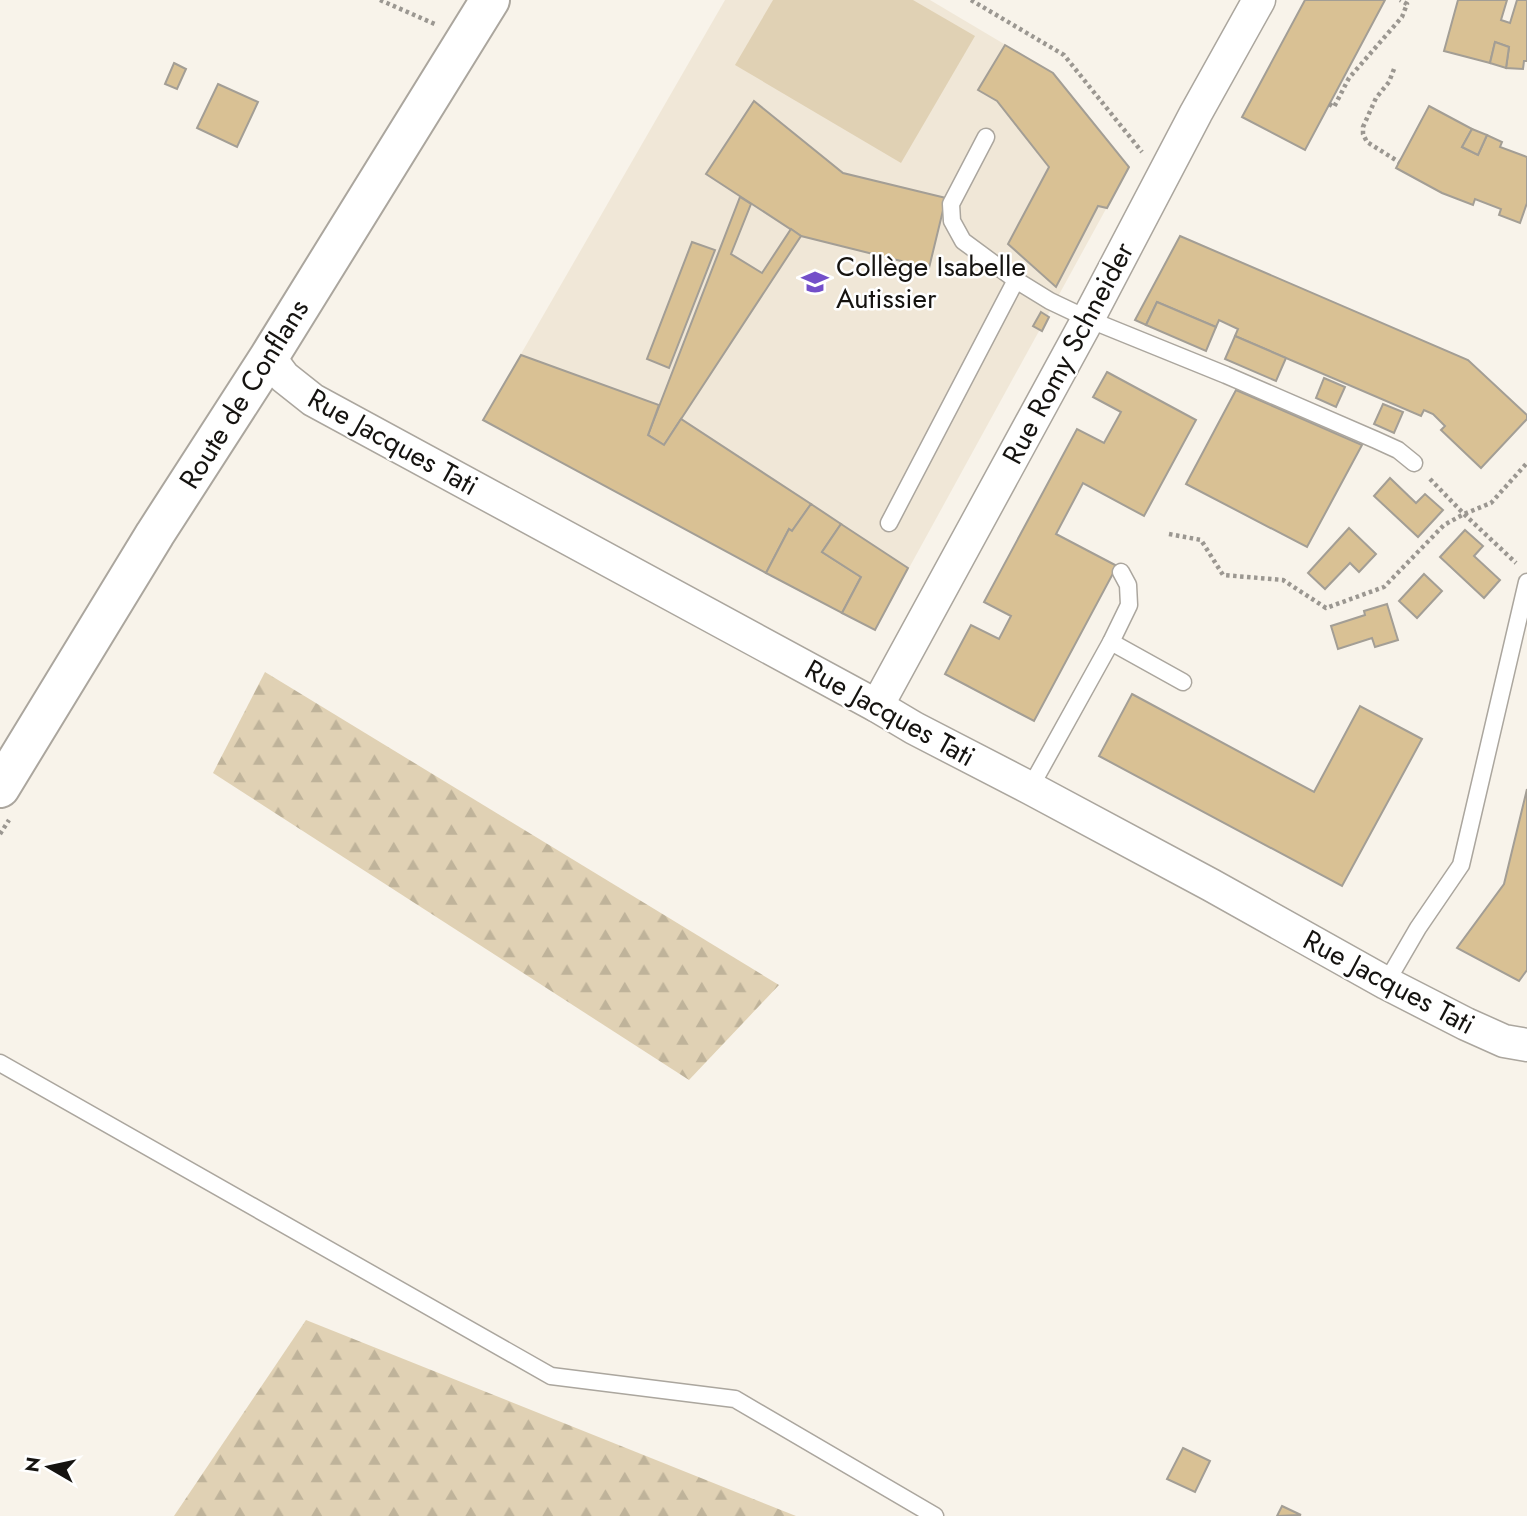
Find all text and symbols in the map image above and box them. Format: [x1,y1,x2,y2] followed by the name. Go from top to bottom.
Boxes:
[992,234,1144,471] street label: Rue Romy Schneider
[836,246,1026,319] place label: Collège Isabelle Autissier
[800,267,830,297] school or university icon: Collège Isabelle Autissier
[169,291,319,497] street label: Route de Conflans
[300,378,486,506] street label: Rue Jacques Tati
[797,649,983,777] street label: Rue Jacques Tati
[1296,919,1482,1045] street label: Rue Jacques Tati
[14,1432,84,1502] north arrow
[18,1455,47,1474] text: N

